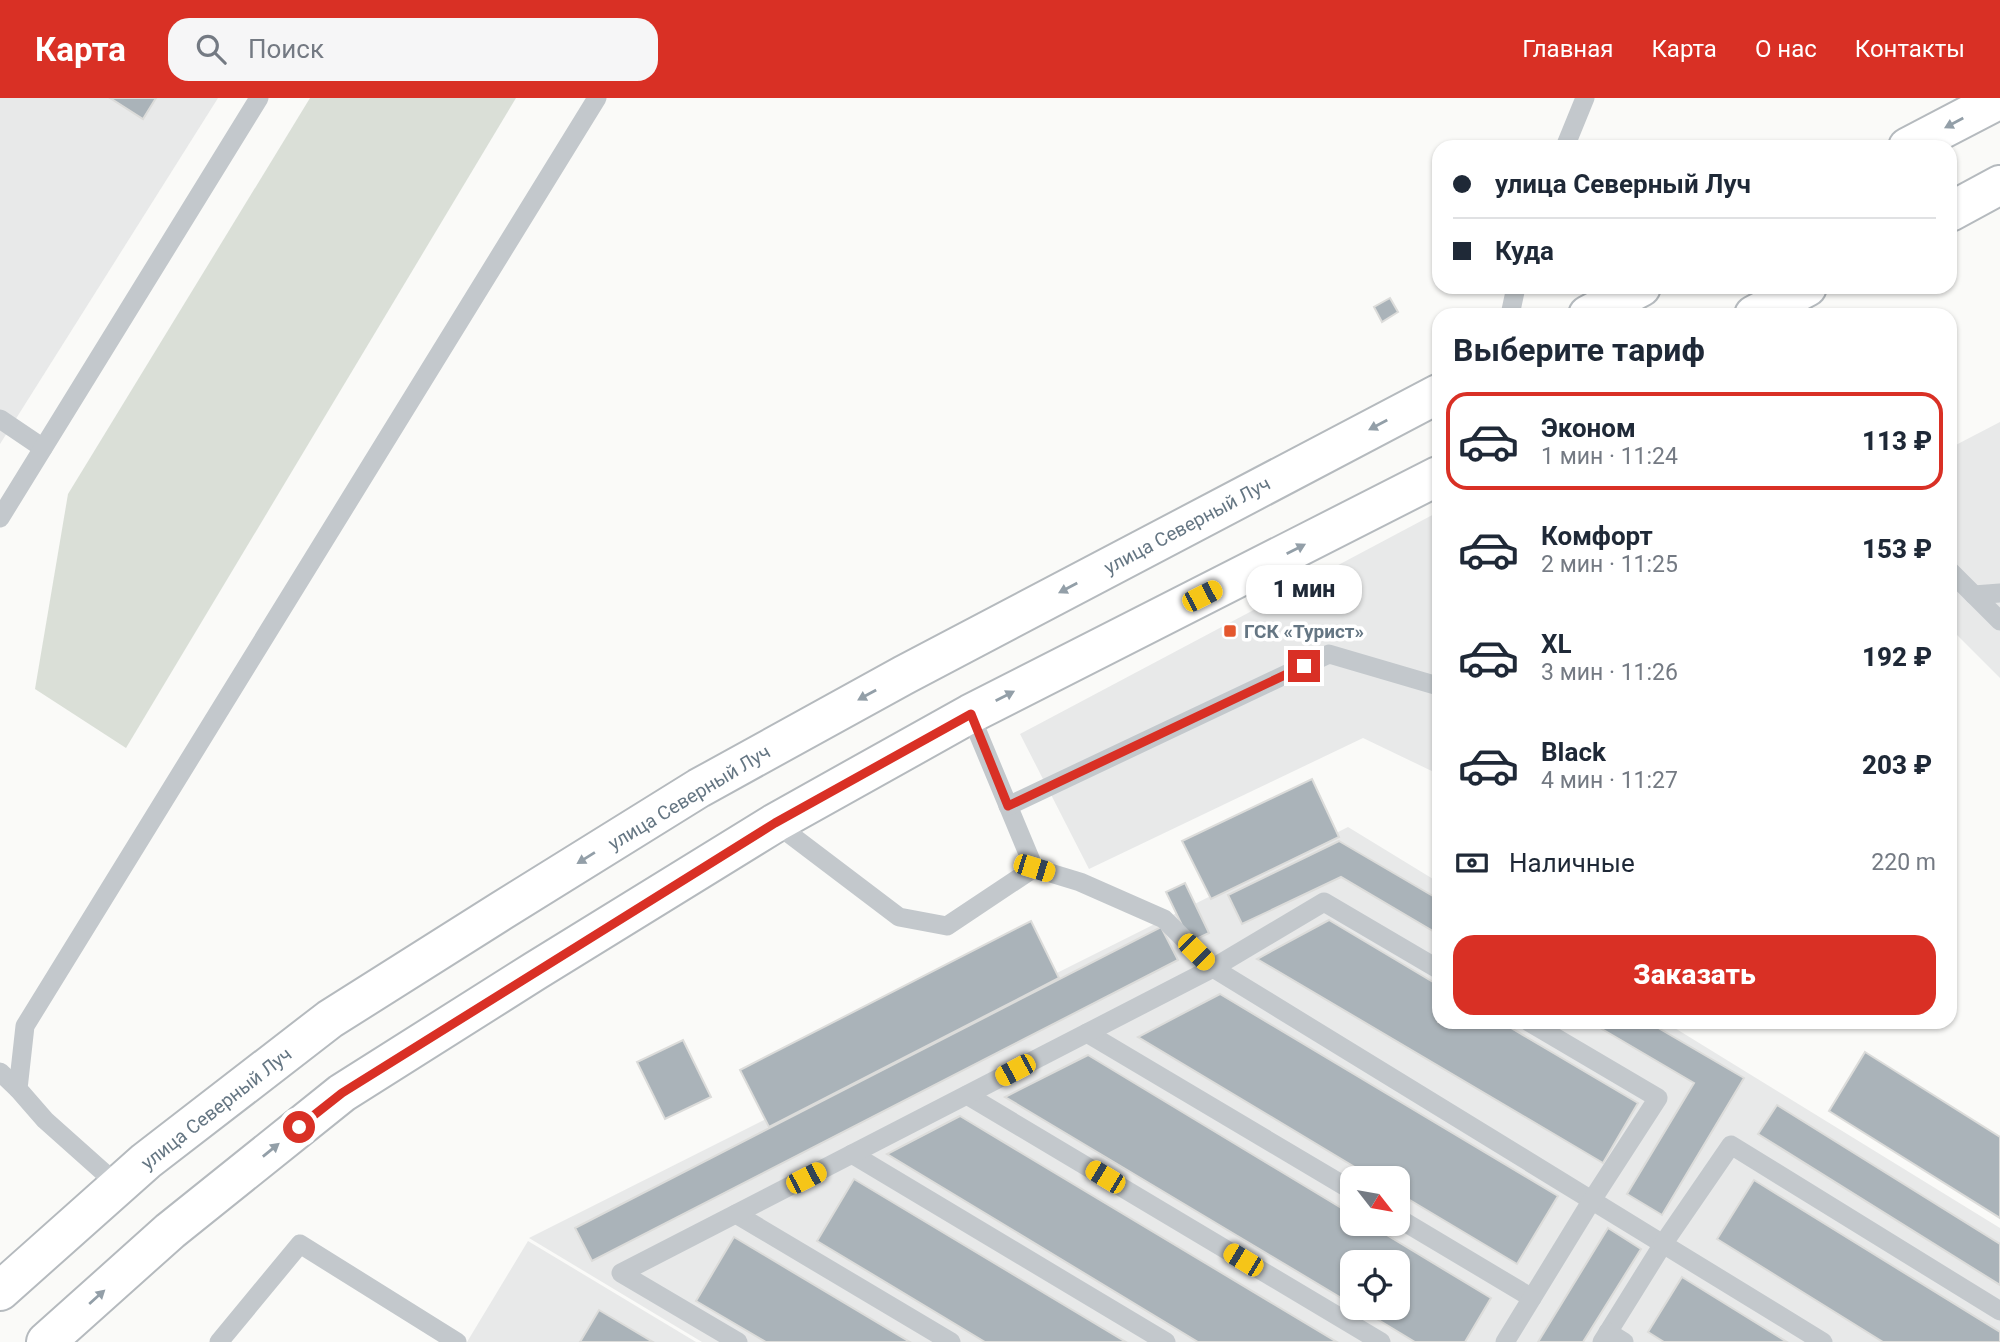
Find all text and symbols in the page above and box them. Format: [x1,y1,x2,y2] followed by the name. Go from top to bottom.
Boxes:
[168,18,658,81] search box
[35,30,126,69] text: Карта
[192,30,230,68] icon: search
[248,34,324,64] text: Поиск
[1522,35,1613,63] text: Главная
[1651,35,1717,63] text: Карта
[1755,35,1817,63] text: О нас
[1855,35,1965,63] text: Контакты
[1944,117,1964,129] one-way arrow
[1495,169,1751,199] text: улица Северный Луч
[1495,236,1554,266] text: Куда
[1453,331,1705,369] text: Выберите тариф
[1457,410,1520,473] icon: car
[1541,413,1636,443] text: Эконом
[1368,420,1388,431] one-way arrow
[1862,426,1932,456] text: 113 ₽
[1541,443,1678,470] text: 1 мин · 11:24
[1100,472,1274,579] street label: улица Северный Луч
[1457,518,1520,581] icon: car
[1541,521,1653,551] text: Комфорт
[1862,534,1932,564] text: 153 ₽
[1286,543,1306,555] one-way arrow
[1541,551,1678,578] text: 2 мин · 11:25
[1246,564,1362,614] callout: 1 мин
[1273,576,1335,603] text: 1 мин
[1179,577,1226,615] car
[1058,582,1078,594] one-way arrow
[1244,620,1364,643] place label: ГСК «Турист»
[1222,623,1238,639] marker: ГСК «Турист»
[1457,626,1520,689] icon: car
[1541,629,1572,659] text: XL
[1862,642,1932,672] text: 192 ₽
[1288,650,1320,682] route end
[1541,659,1678,686] text: 3 мин · 11:26
[858,689,877,701] one-way arrow
[995,691,1015,702] one-way arrow
[1457,734,1520,797] icon: car
[1541,737,1606,767] text: Black
[604,740,775,855] street label: улица Северный Луч
[1862,750,1932,780] text: 203 ₽
[1541,767,1678,794] text: 4 мин · 11:27
[1453,844,1491,882] icon: cash
[1509,848,1635,878] text: Наличные
[1871,849,1936,876] text: 220 m
[576,852,596,865] one-way arrow
[1011,852,1058,884] car
[1174,930,1219,974] car
[1453,935,1936,1015] button: Заказать
[136,1042,296,1174] street label: улица Северный Луч
[992,1051,1039,1089] car
[283,1111,315,1143] route start
[261,1143,279,1158] one-way arrow
[1082,1157,1129,1197] car
[783,1159,830,1197] car
[1340,1166,1410,1236] north arrow
[1340,1166,1410,1320] map controls
[1220,1240,1267,1280] car
[1340,1250,1410,1320] button: locate
[88,1289,105,1305] one-way arrow

